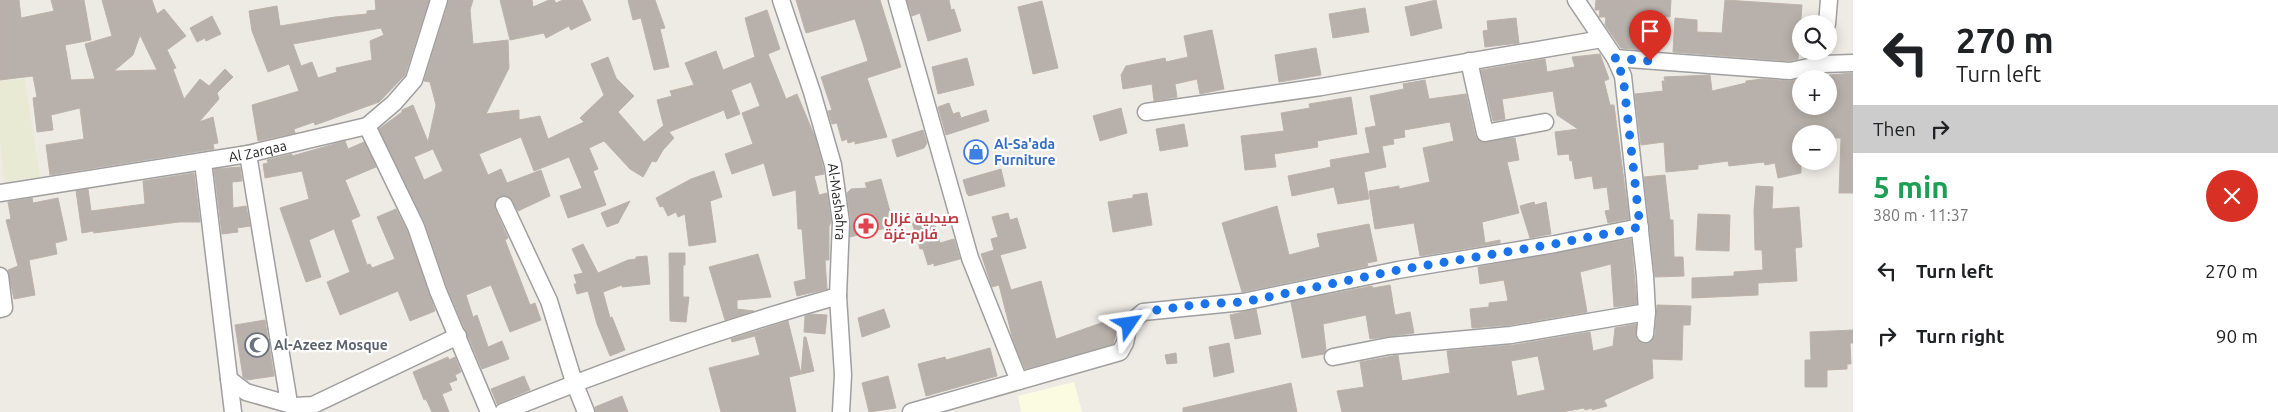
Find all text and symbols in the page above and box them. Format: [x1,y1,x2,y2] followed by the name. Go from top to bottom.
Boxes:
[1629,10,1671,61] pin
[1792,15,1837,170] map controls
[1792,15,1837,60] button: search
[1636,17,1664,45] icon: arrive
[1873,20,1938,85] icon: left
[1956,20,2054,60] text: 270 m
[1956,61,2041,86] text: Turn left
[1792,70,1837,115] button: +
[1926,115,1954,143] icon: right
[1873,118,1916,140] text: Then
[1792,125,1837,170] button: −
[994,136,1056,168] place label: Al-Sa'ada Furniture
[227,137,288,165] street label: Al Zarqaa
[963,139,989,165] shop icon: Al-Sa'ada Furniture
[825,162,849,241] street label: Al-Mashahra
[1873,170,1949,204] text: 5 min
[2206,170,2258,222] button: close
[1873,206,1969,224] text: 380 m · 11:37
[884,210,959,244] place label: صيدلية غزال فارم-غزة
[853,213,879,239] pharmacy icon: صيدلية غزال فارم-غزة
[1873,257,1901,285] icon: left
[1916,260,1994,282] text: Turn left
[2205,260,2258,282] text: 270 m
[1102,297,1154,349] position arrow
[1873,322,1901,350] icon: right
[1916,325,2004,347] text: Turn right
[2216,325,2258,347] text: 90 m
[244,332,270,358] mosque icon: Al-Azeez Mosque
[274,337,388,353] place label: Al-Azeez Mosque

